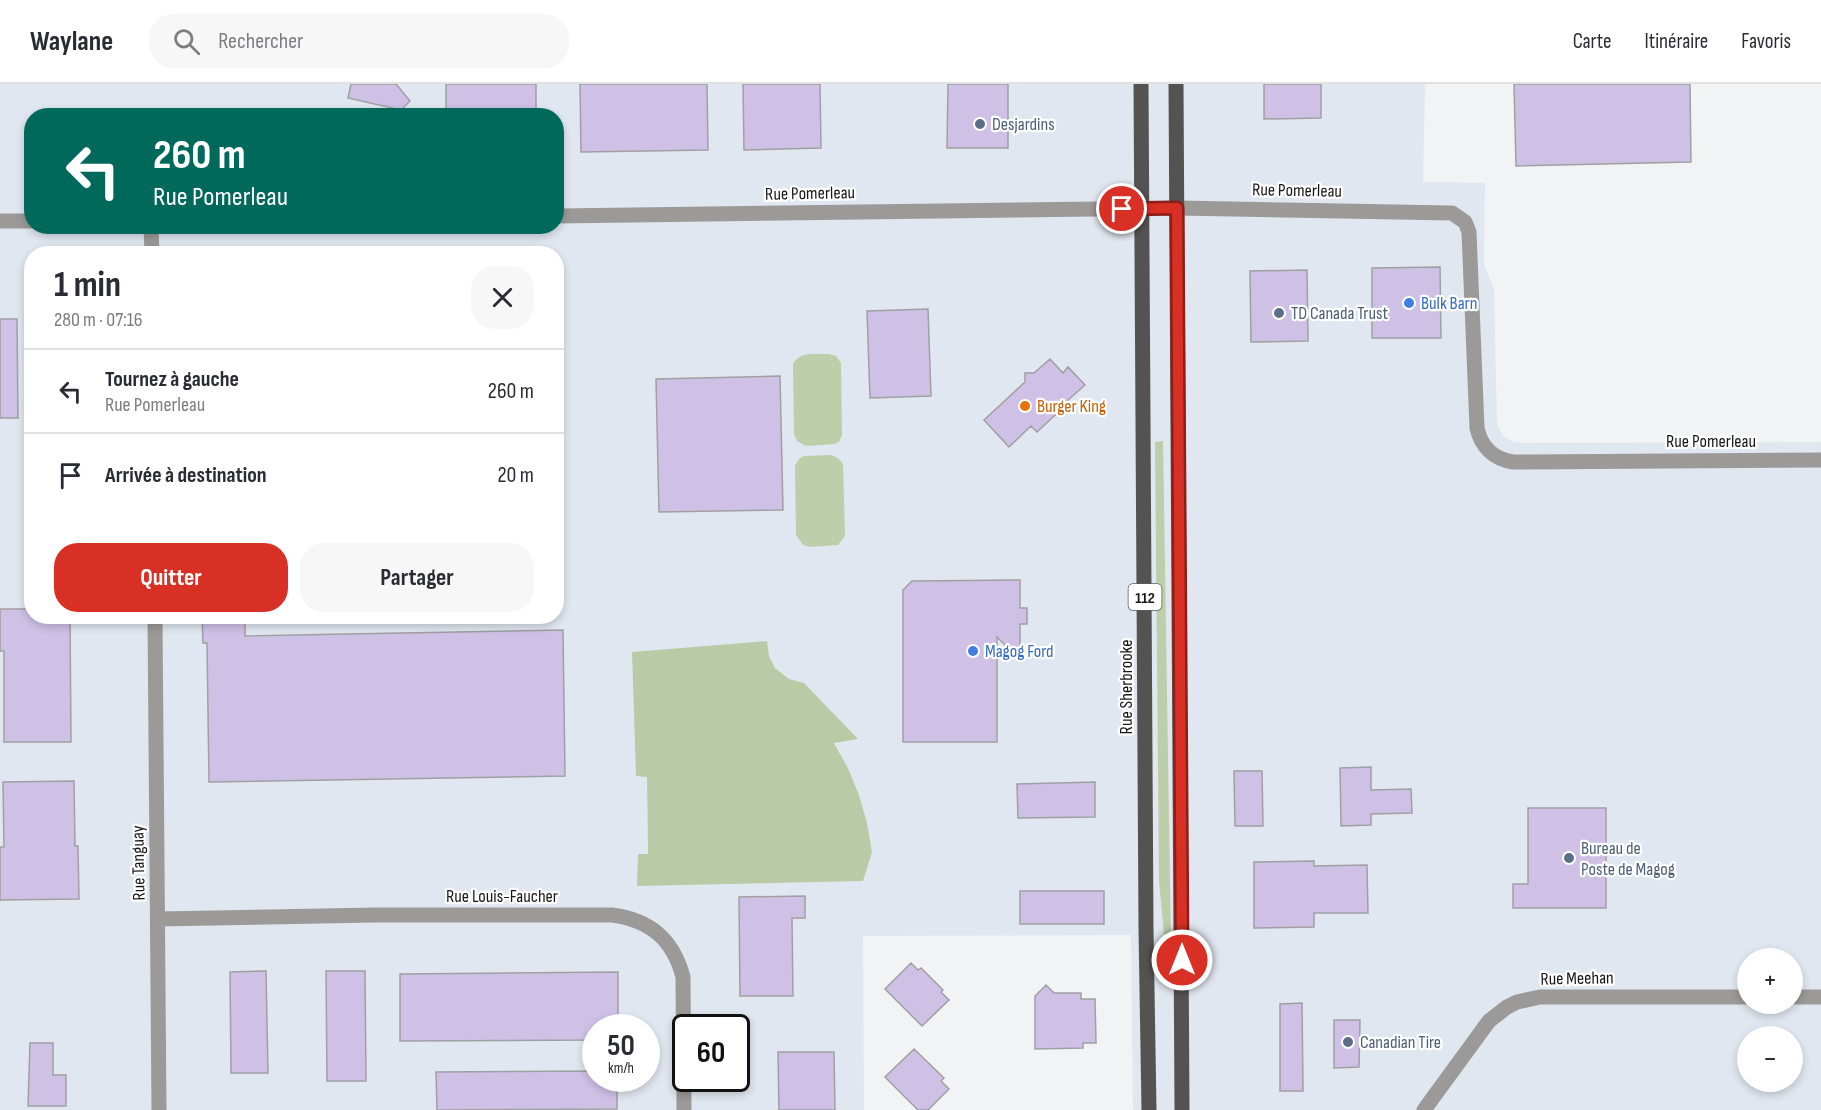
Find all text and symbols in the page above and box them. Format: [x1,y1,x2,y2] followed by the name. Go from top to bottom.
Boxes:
[149,14,569,68] search box
[30,25,113,58] text: Waylane
[170,25,203,58] icon: search
[218,28,303,55] text: Rechercher
[1573,29,1612,54] text: Carte
[1645,29,1708,54] text: Itinéraire
[1741,29,1791,54] text: Favoris
[992,114,1055,135] place label: Desjardins
[973,117,987,131] marker: Desjardins
[153,130,246,181] text: 260 m
[54,132,132,210] icon: left
[1252,179,1342,202] street label: Rue Pomerleau
[153,181,288,213] text: Rue Pomerleau
[765,182,855,205] street label: Rue Pomerleau
[1096,183,1147,234] pin
[1105,192,1138,225] icon: arrive
[54,264,121,307] text: 1 min
[471,266,534,329] button: close
[1421,293,1477,314] place label: Bulk Barn
[1402,296,1416,310] marker: Bulk Barn
[1291,303,1388,324] place label: TD Canada Trust
[1272,306,1286,320] marker: TD Canada Trust
[54,308,143,332] text: 280 m · 07:16
[105,366,239,393] text: Tournez à gauche
[54,375,87,408] icon: left
[488,378,534,405] text: 260 m
[105,393,205,417] text: Rue Pomerleau
[1037,396,1106,417] place label: Burger King
[1018,399,1032,413] marker: Burger King
[1666,431,1756,452] street label: Rue Pomerleau
[54,459,87,492] icon: arrive
[105,462,267,489] text: Arrivée à destination
[498,462,534,489] text: 20 m
[54,543,288,612] button: Quitter
[300,543,534,612] button: Partager
[1128,584,1162,610] road number: 112
[1116,640,1137,734] street label: Rue Sherbrooke
[985,641,1054,662] place label: Magog Ford
[966,644,980,658] marker: Magog Ford
[127,825,150,901] street label: Rue Tanguay
[1581,838,1675,880] place label: Bureau de Poste de Magog
[1562,851,1576,865] marker: Bureau de Poste de Magog
[446,886,558,907] street label: Rue Louis-Faucher
[1150,928,1214,992] position arrow
[1737,948,1803,1092] map controls
[1737,948,1803,1014] button: +
[1540,967,1614,990] street label: Rue Meehan
[672,1014,750,1092] speed limit sign: 60
[1737,1026,1803,1092] button: −
[607,1028,635,1064] text: 50
[1360,1032,1441,1053] place label: Canadian Tire
[1341,1035,1355,1049] marker: Canadian Tire
[608,1059,634,1078] text: km/h

